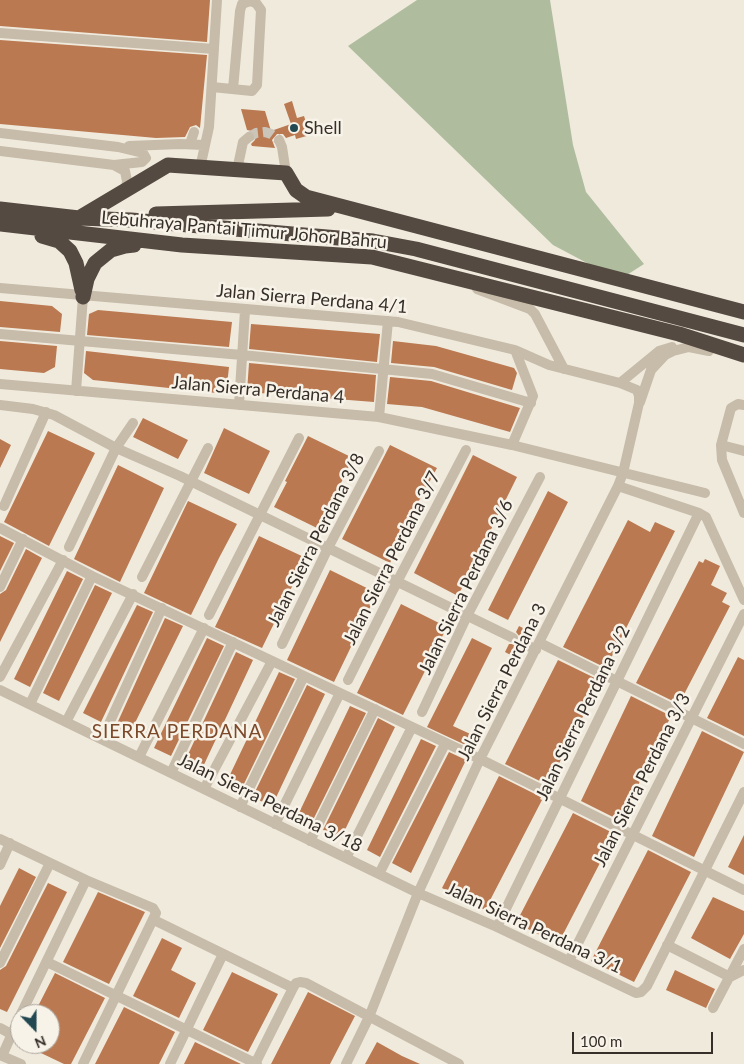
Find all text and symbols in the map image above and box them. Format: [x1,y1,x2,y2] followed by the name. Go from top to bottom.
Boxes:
[304,117,342,139] place label: Shell
[288,122,300,134] marker: Shell
[100,207,388,253] street label: Lebuhraya Pantai Timur Johor Bahru
[216,280,408,318] street label: Jalan Sierra Perdana 4/1
[171,372,345,408] street label: Jalan Sierra Perdana 4
[263,450,369,630] street label: Jalan Sierra Perdana 3/8
[339,468,445,648] street label: Jalan Sierra Perdana 3/7
[414,496,518,678] street label: Jalan Sierra Perdana 3/6
[453,600,551,764] street label: Jalan Sierra Perdana 3
[531,622,635,804] street label: Jalan Sierra Perdana 3/2
[589,690,695,870] street label: Jalan Sierra Perdana 3/3
[90,721,264,743] district label: SIERRA PERDANA
[174,749,366,857] street label: Jalan Sierra Perdana 3/18
[443,878,625,978] street label: Jalan Sierra Perdana 3/1
[10,1004,60,1054] north arrow
[574,1022,715,1054] scale bar
[580,1032,622,1050] text: 100 m
[32,1033,49,1052] text: N

